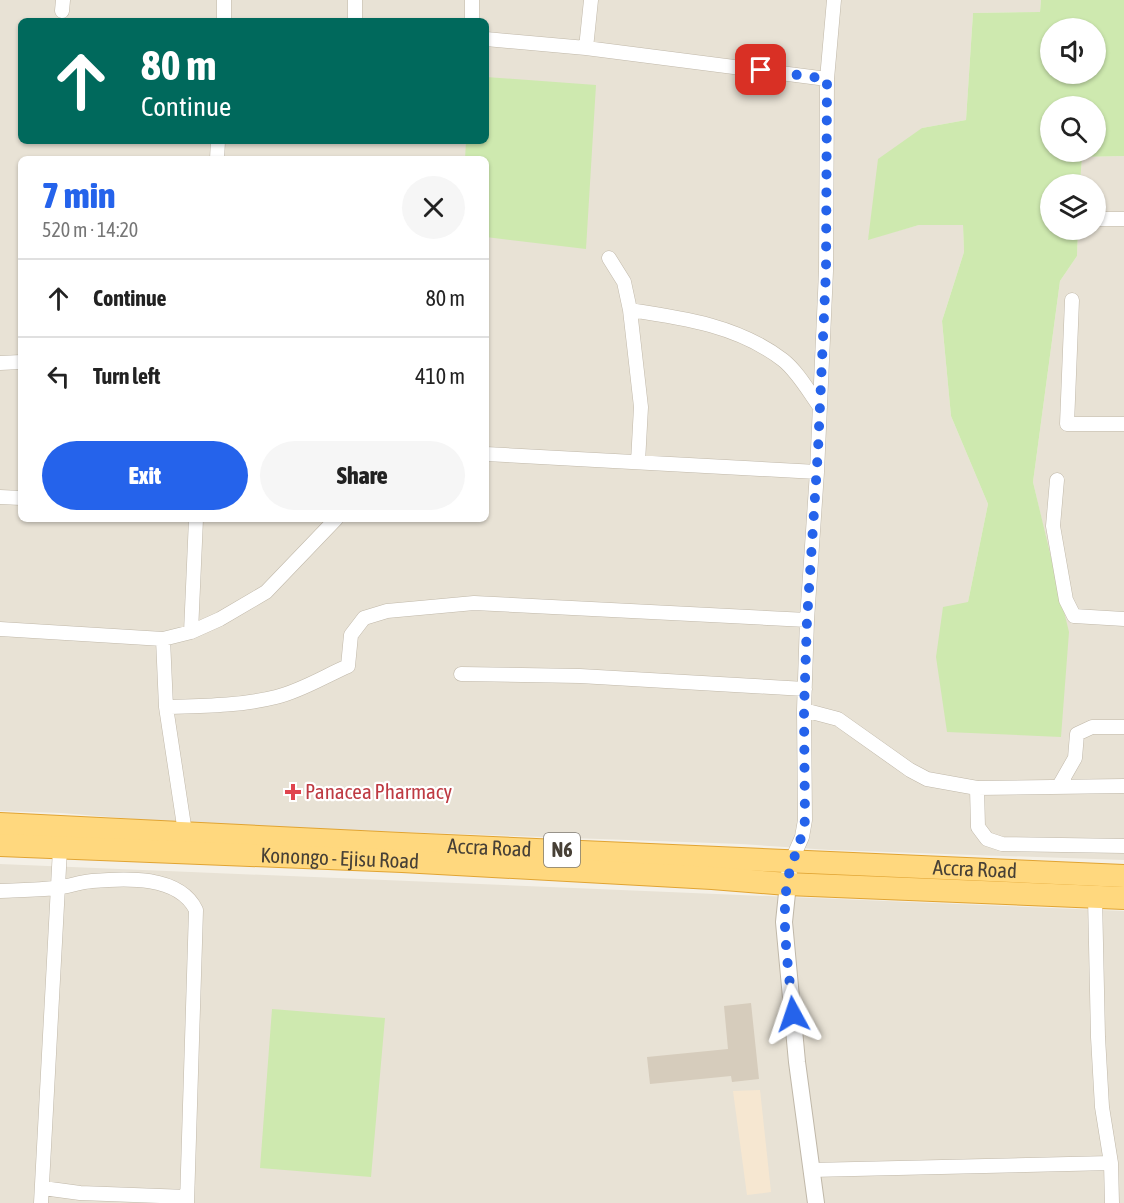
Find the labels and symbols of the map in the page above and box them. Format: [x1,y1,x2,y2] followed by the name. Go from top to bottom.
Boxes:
[735,44,786,95] pin
[305,779,453,803] place label: Panacea Pharmacy
[286,785,300,799] marker: Panacea Pharmacy
[447,833,532,861] street label: Accra Road
[544,833,580,867] road number: N6
[260,842,420,873] street label: Konongo - Ejisu Road
[932,855,1018,882] street label: Accra Road
[761,982,825,1046] position arrow

